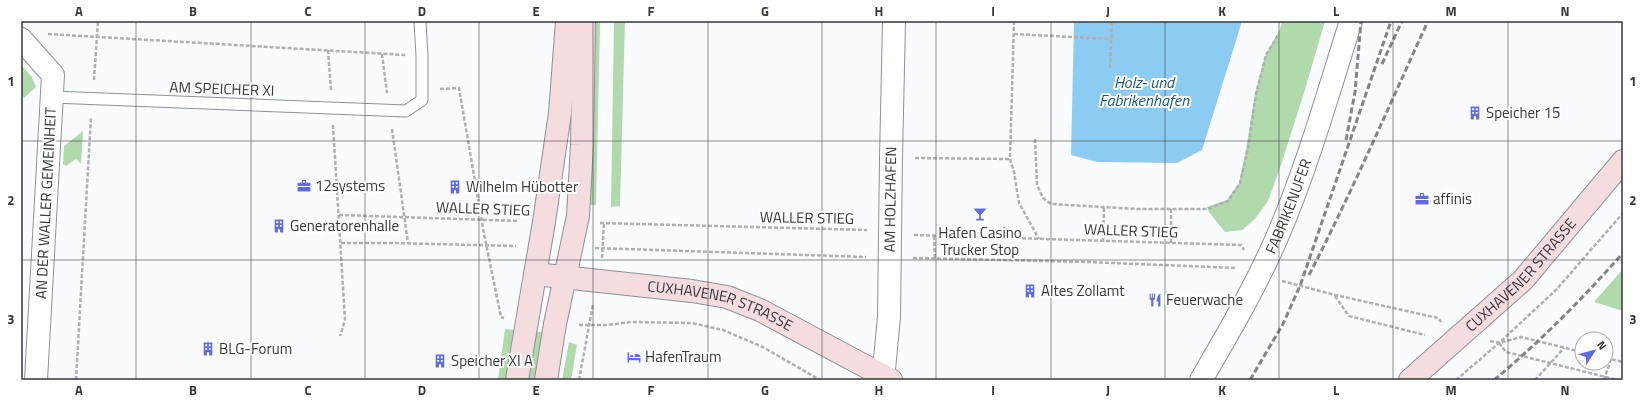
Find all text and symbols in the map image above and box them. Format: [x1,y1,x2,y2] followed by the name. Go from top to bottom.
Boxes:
[75,1,83,21] text: A
[189,1,197,21] text: B
[304,1,312,21] text: C
[418,1,426,21] text: D
[532,1,540,21] text: E
[648,1,655,21] text: F
[761,1,769,21] text: G
[875,1,883,21] text: H
[991,1,995,21] text: I
[1106,1,1110,21] text: J
[1218,1,1226,21] text: K
[1333,1,1339,21] text: L
[1445,1,1457,21] text: M
[1560,1,1570,21] text: N
[1099,70,1190,112] water label: Holz- und Fabrikenhafen
[7,71,15,91] text: 1
[1629,71,1637,91] text: 1
[169,75,275,102] street label: AM SPEICHER XI
[1486,101,1560,124] place label: Speicher 15
[1467,105,1483,121] building icon: Speicher 15
[29,106,62,300] street label: AN DER WALLER GEMEINHEIT
[878,146,902,252] street label: AM HOLZHAFEN
[1259,155,1317,258] street label: FABRIKENUFER
[315,174,385,197] place label: 12systems
[466,175,578,198] place label: Wilhelm Hübotter
[296,178,312,194] office icon: 12systems
[447,179,463,195] building icon: Wilhelm Hübotter
[1433,187,1472,210] place label: affinis
[7,190,15,210] text: 2
[1629,190,1637,210] text: 2
[1414,191,1430,207] office icon: affinis
[436,195,531,222] street label: WALLER STIEG
[760,205,854,230] street label: WALLER STIEG
[972,206,988,222] bar icon: Hafen Casino Trucker Stop
[1460,213,1582,337] street label: CUXHAVENER STRASSE
[290,214,399,237] place label: Generatorenhalle
[1084,217,1179,244] street label: WALLER STIEG
[271,218,287,234] building icon: Generatorenhalle
[938,221,1022,261] place label: Hafen Casino Trucker Stop
[646,274,797,337] street label: CUXHAVENER STRASSE
[1041,279,1125,302] place label: Altes Zollamt
[1022,283,1038,299] building icon: Altes Zollamt
[1166,288,1243,311] place label: Feuerwache
[1147,292,1163,308] restaurant icon: Feuerwache
[7,309,15,329] text: 3
[1629,309,1637,329] text: 3
[1574,331,1614,371] north arrow
[219,337,292,360] place label: BLG-Forum
[1593,337,1611,353] text: N
[200,341,216,357] building icon: BLG-Forum
[645,345,722,368] place label: HafenTraum
[451,349,533,372] place label: Speicher XI A
[626,349,642,365] hotel icon: HafenTraum
[432,353,448,369] building icon: Speicher XI A
[75,380,83,400] text: A
[189,380,197,400] text: B
[304,380,312,400] text: C
[418,380,426,400] text: D
[532,380,540,400] text: E
[648,380,655,400] text: F
[761,380,769,400] text: G
[875,380,883,400] text: H
[991,380,995,400] text: I
[1106,380,1110,400] text: J
[1218,380,1226,400] text: K
[1333,380,1339,400] text: L
[1445,380,1457,400] text: M
[1560,380,1570,400] text: N

